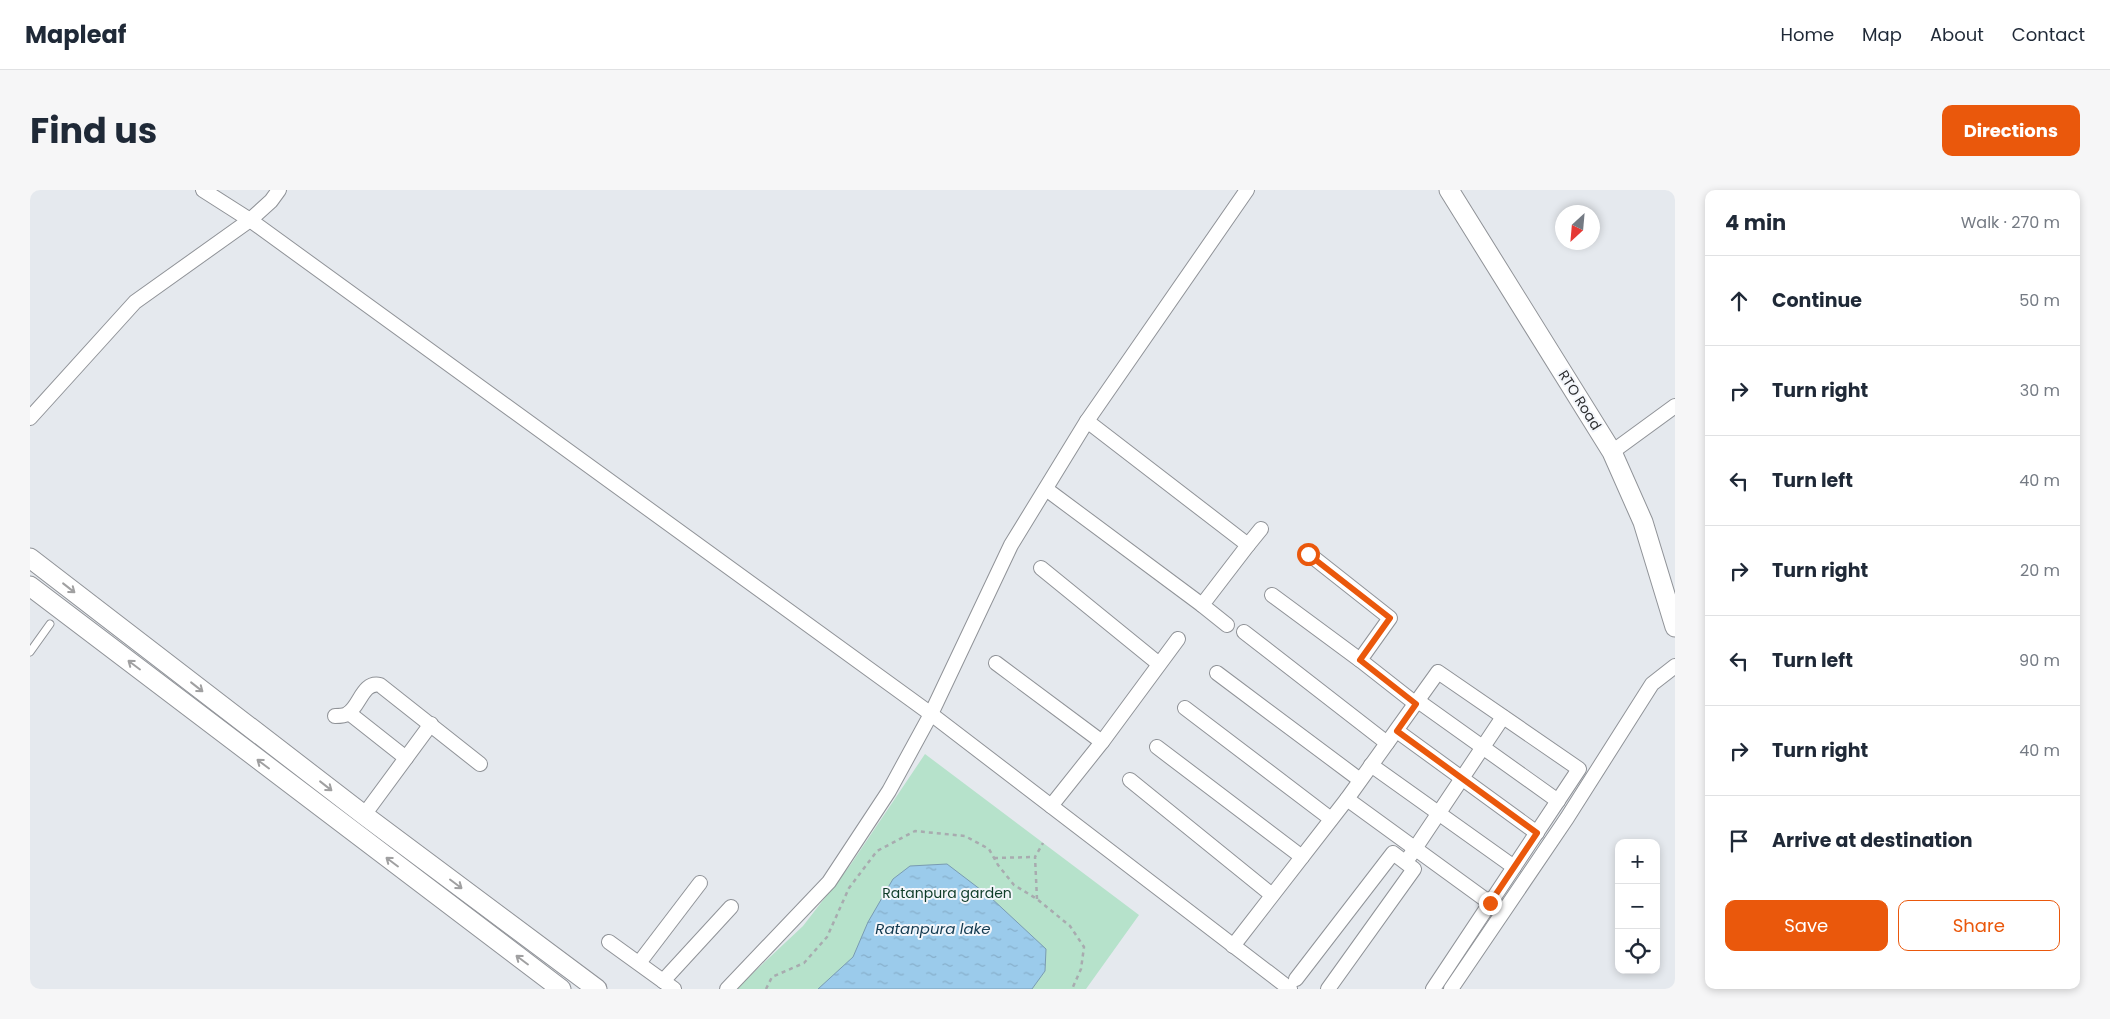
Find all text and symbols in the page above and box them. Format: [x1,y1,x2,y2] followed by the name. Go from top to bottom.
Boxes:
[25,18,126,51] text: Mapleaf
[1780,22,1834,47] text: Home
[1862,22,1902,47] text: Map
[1930,22,1984,47] text: About
[2012,22,2085,47] text: Contact
[1942,105,2080,156] button: Directions
[30,106,157,155] text: Find us
[1555,205,1600,250] north arrow
[1725,208,1786,237] text: 4 min
[1961,211,2060,234] text: Walk · 270 m
[1725,287,1753,315] icon: ahead
[1772,287,1862,314] text: Continue
[2019,289,2060,312] text: 50 m
[1554,366,1606,434] street label: RTO Road
[1725,377,1753,405] icon: right
[1772,377,1868,404] text: Turn right
[2020,379,2060,402] text: 30 m
[1725,467,1753,495] icon: left
[1772,467,1853,494] text: Turn left
[2019,469,2060,492] text: 40 m
[1297,543,1320,566] route start
[1725,557,1753,585] icon: right
[1772,557,1868,584] text: Turn right
[2020,559,2060,582] text: 20 m
[62,582,75,593] one-way arrow
[1725,647,1753,675] icon: left
[1772,647,1853,674] text: Turn left
[2019,649,2060,672] text: 90 m
[127,660,141,670] one-way arrow
[191,681,204,692] one-way arrow
[1725,737,1753,765] icon: right
[1772,737,1868,764] text: Turn right
[2019,739,2060,762] text: 40 m
[257,758,270,769] one-way arrow
[319,780,332,791] one-way arrow
[1725,827,1753,855] icon: arrive
[1772,827,1973,854] text: Arrive at destination
[1615,839,1660,974] map controls
[1615,839,1660,884] button: +
[385,857,399,867] one-way arrow
[449,878,462,889] one-way arrow
[882,883,1012,903] park label: Ratanpura garden
[1615,884,1660,929] button: −
[1479,892,1502,915] route end
[1725,900,1888,951] button: Save
[1898,900,2060,951] button: Share
[875,918,991,939] water label: Ratanpura lake
[1615,929,1660,974] button: locate
[516,954,529,965] one-way arrow

